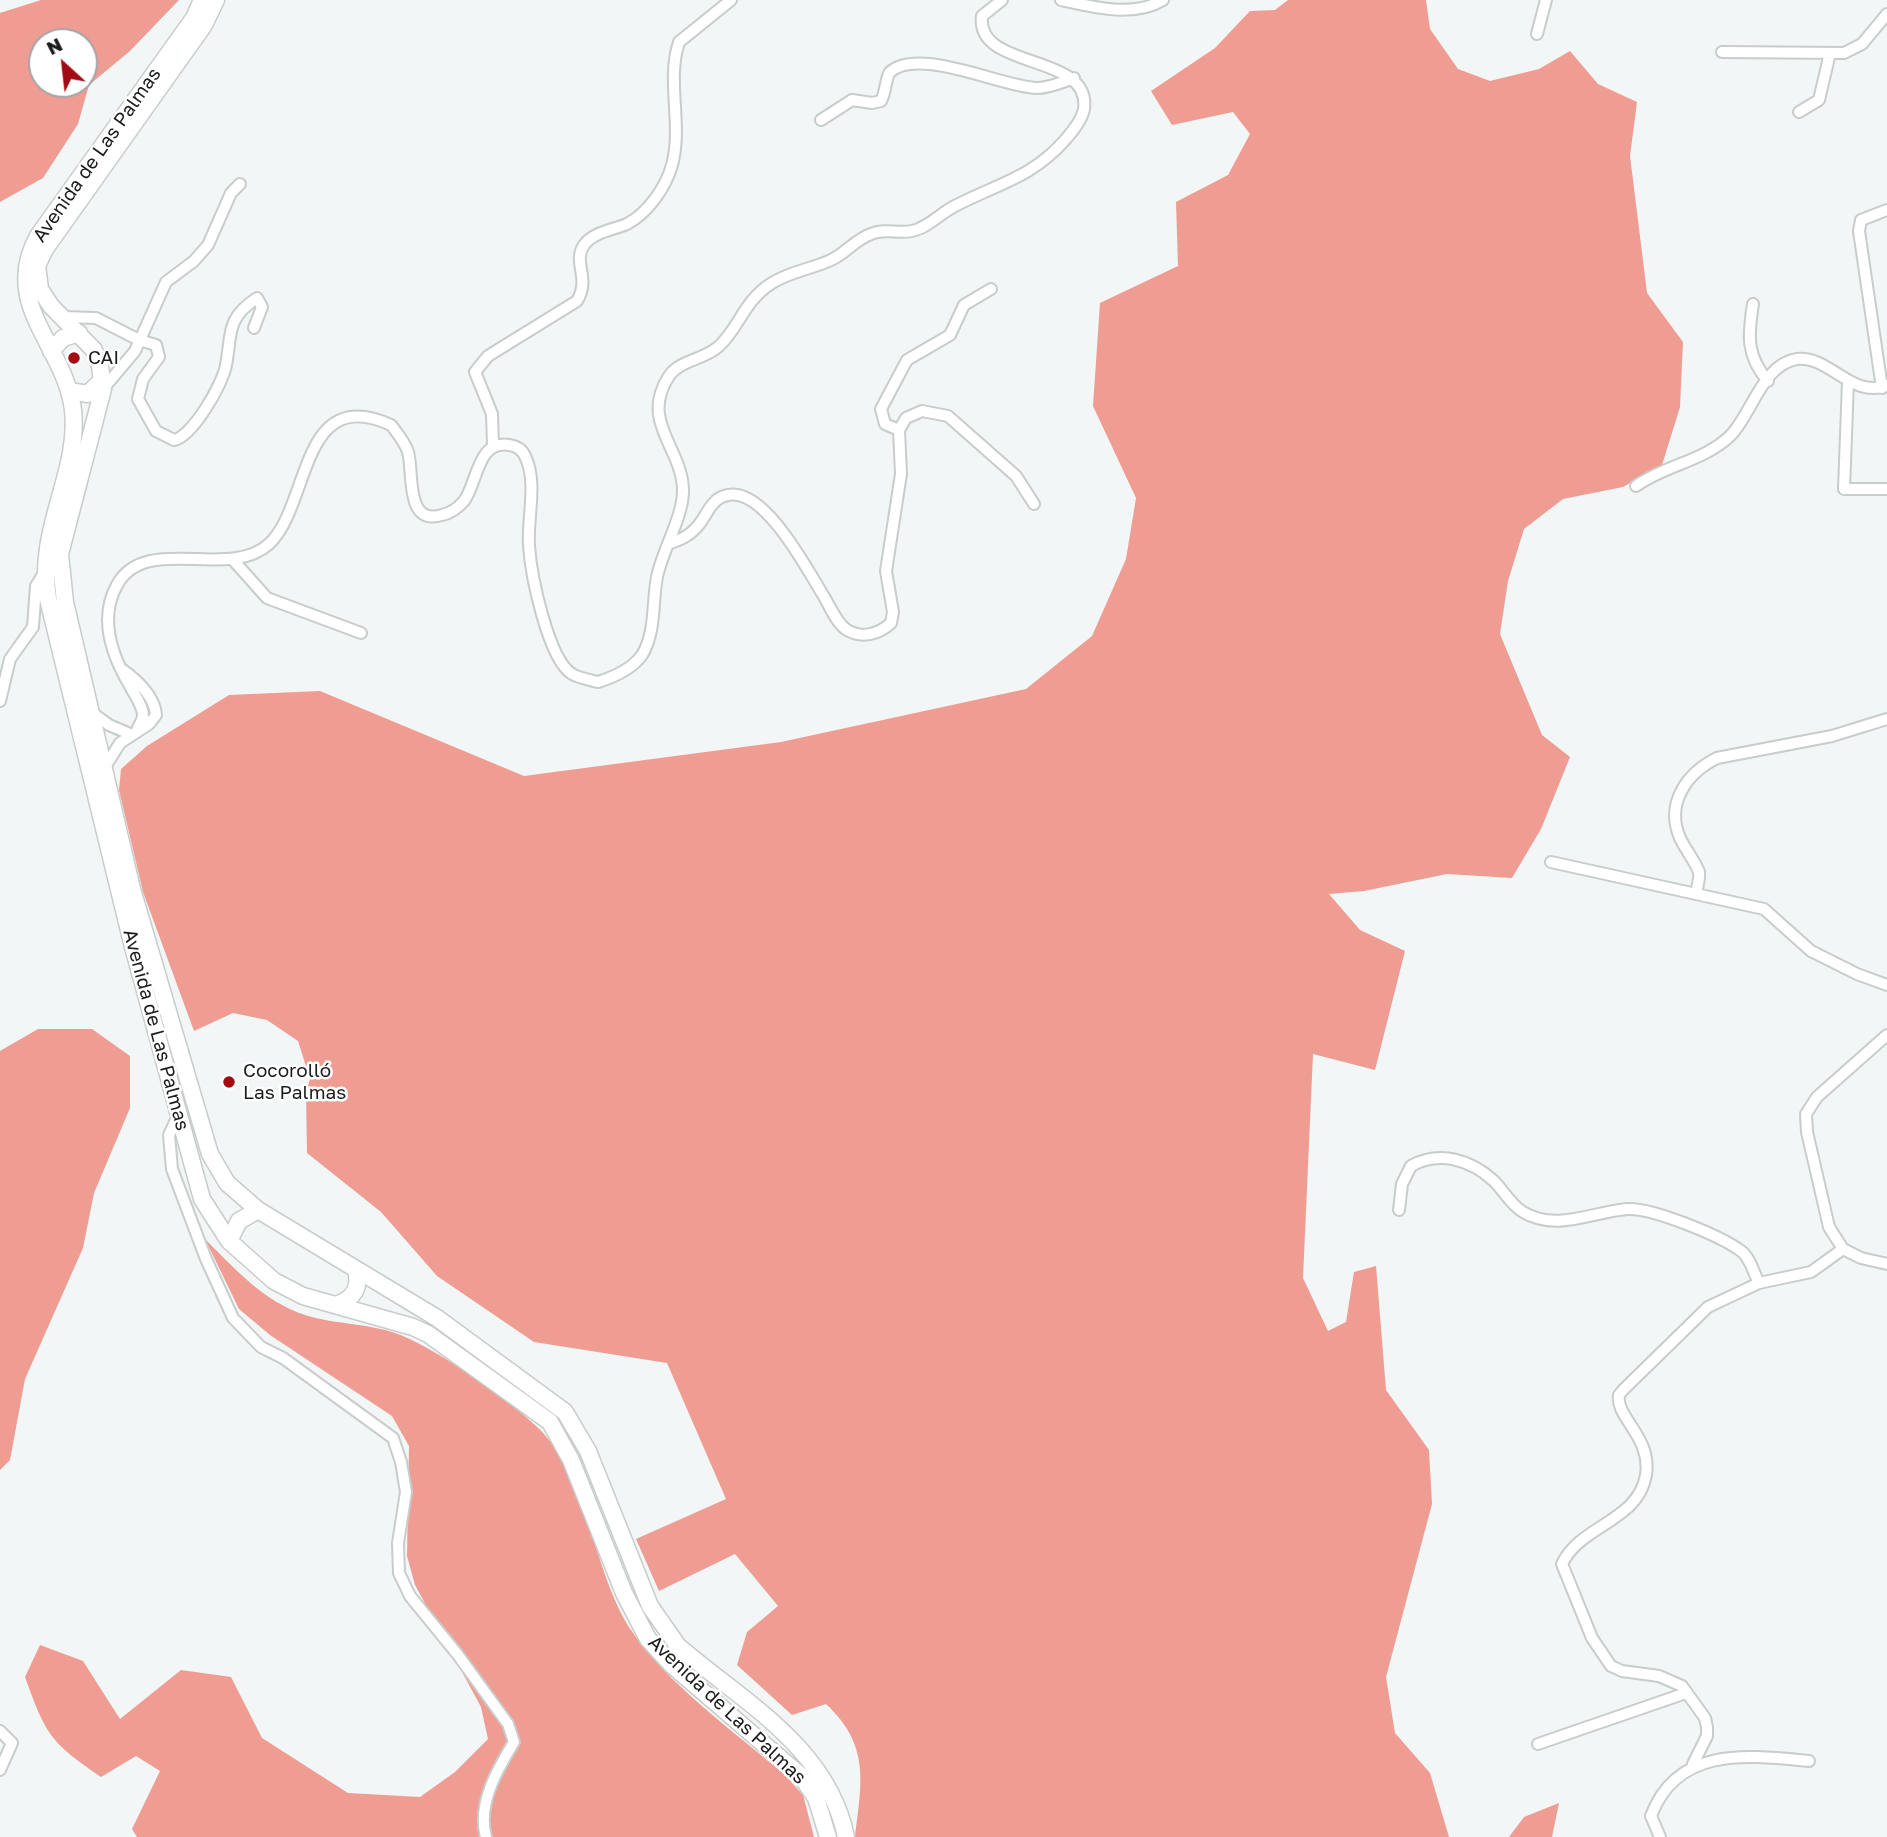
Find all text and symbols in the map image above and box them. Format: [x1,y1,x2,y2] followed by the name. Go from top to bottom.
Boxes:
[28,28,98,98] north arrow
[42,32,66,59] text: N
[28,63,166,247] street label: Avenida de Las Palmas
[88,347,119,369] place label: CAI
[66,350,82,366] marker: CAI
[118,927,194,1133] street label: Avenida de Las Palmas
[243,1060,346,1104] place label: Cocorolló Las Palmas
[221,1074,237,1090] marker: Cocorolló Las Palmas
[643,1631,811,1789] street label: Avenida de Las Palmas

